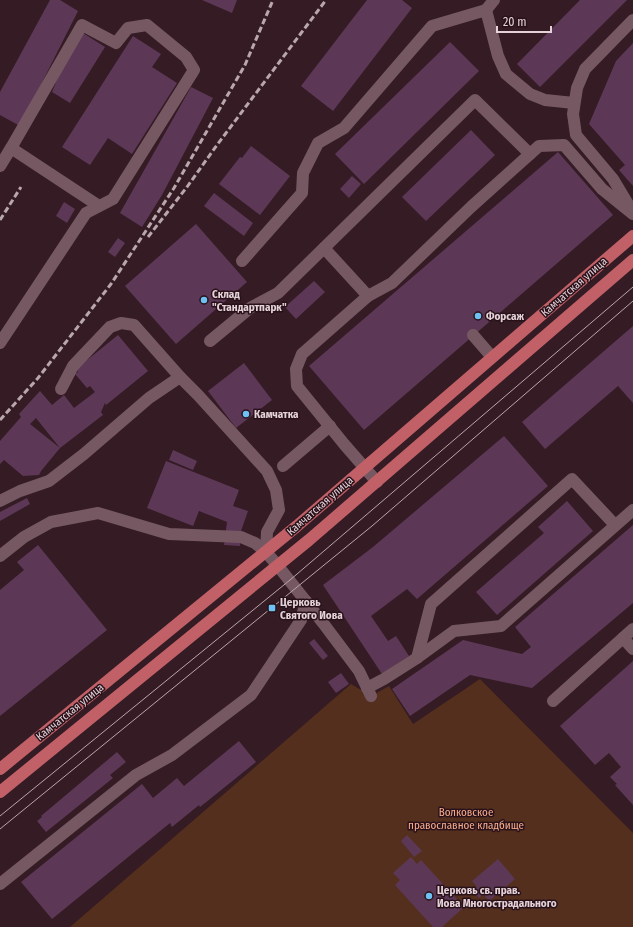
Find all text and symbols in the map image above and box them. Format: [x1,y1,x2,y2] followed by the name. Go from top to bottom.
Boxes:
[497,8,551,34] scale bar
[503,15,527,29] text: 20 m
[538,255,610,319] street label: Камчатская улица
[212,288,287,314] place label: Склад "Стандартпарк"
[199,295,209,305] marker: Склад "Стандартпарк"
[486,310,524,323] place label: Форсаж
[473,311,483,321] marker: Форсаж
[254,408,299,421] place label: Камчатка
[241,409,251,419] marker: Камчатка
[284,474,356,538] street label: Камчатская улица
[280,596,343,622] place label: Церковь Святого Иова
[267,603,277,613] marker: Церковь Святого Иова
[34,681,106,743] street label: Камчатская улица
[408,806,524,832] park label: Волковское православное кладбище
[437,884,557,910] place label: Церковь св. прав. Иова Многострадального
[424,891,434,901] marker: Церковь св. прав. Иова Многострадального

